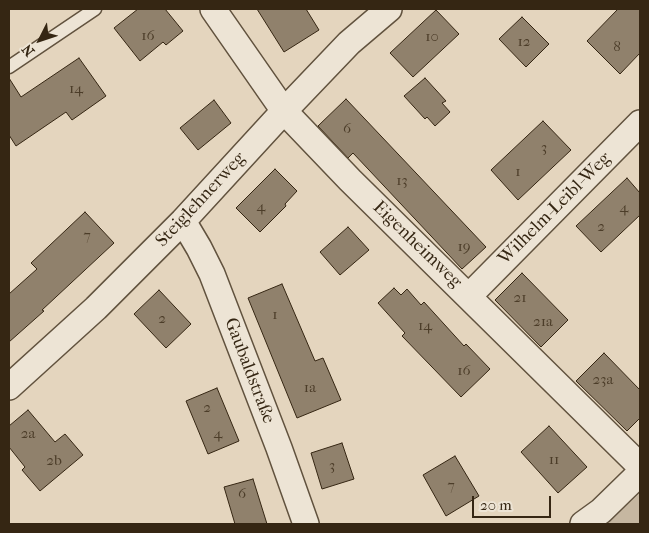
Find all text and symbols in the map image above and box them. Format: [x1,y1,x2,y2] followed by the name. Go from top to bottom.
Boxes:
[15,15,65,65] north arrow
[141,27,155,45] house number: 16
[425,28,439,46] house number: 10
[517,33,531,51] house number: 12
[613,38,621,56] house number: 8
[18,41,38,60] text: N
[69,80,83,98] house number: 14
[343,120,351,138] house number: 6
[541,139,547,157] house number: 3
[152,148,250,252] street label: Steiglehnerweg
[494,148,616,270] street label: Wilhelm-Leibl-Weg
[515,163,521,181] house number: 1
[396,172,408,190] house number: 13
[368,197,466,293] street label: Eigenheimweg
[257,198,265,216] house number: 4
[620,199,628,217] house number: 4
[597,218,605,236] house number: 2
[83,227,91,245] house number: 7
[457,238,471,256] house number: 19
[513,289,527,307] house number: 21
[272,306,278,324] house number: 1
[158,310,166,328] house number: 2
[533,313,553,331] house number: 21a
[219,315,279,427] street label: Gaubaldstraße
[418,317,432,335] house number: 14
[457,362,471,380] house number: 16
[593,371,613,389] house number: 23a
[304,379,316,397] house number: 1a
[203,399,211,417] house number: 2
[21,425,35,443] house number: 2a
[214,425,222,443] house number: 4
[549,451,559,469] house number: 11
[46,452,62,470] house number: 2b
[329,457,335,475] house number: 3
[447,477,455,495] house number: 7
[238,485,246,503] house number: 6
[474,486,553,518] scale bar
[480,496,512,514] text: 20 m

